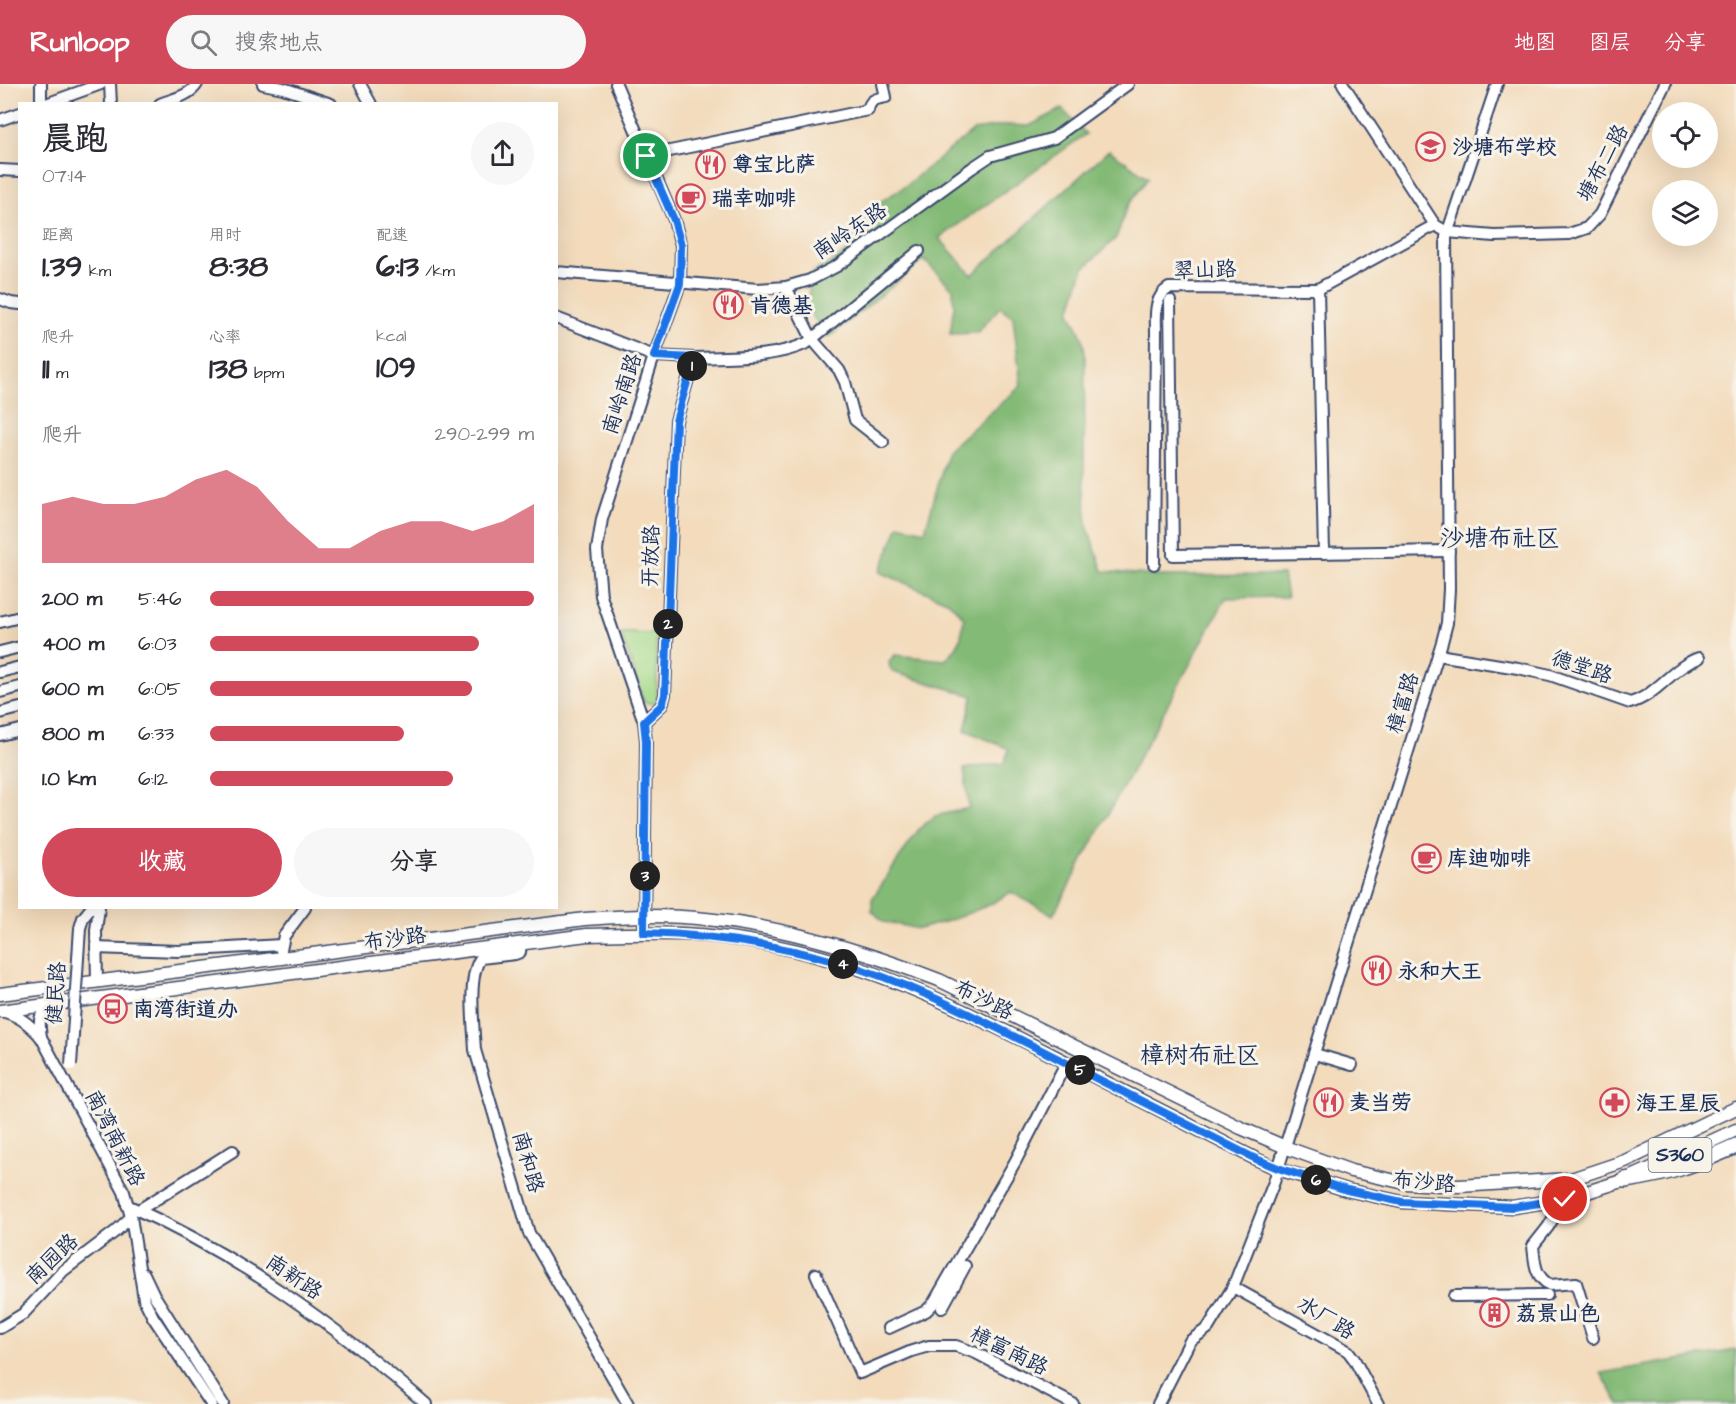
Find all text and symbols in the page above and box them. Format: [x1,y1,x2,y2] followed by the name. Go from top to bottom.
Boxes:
[166,15,586,69] search box
[30,23,130,62] text: Runloop
[187,26,220,59] icon: search
[235,27,323,58] text: 搜索地点
[1514,28,1556,57] text: 地图
[1589,28,1631,57] text: 图层
[1664,28,1706,57] text: 分享
[1652,102,1718,246] map controls
[1652,102,1718,168] button: locate
[42,116,108,162] text: 晨跑
[1570,119,1636,207] street label: 塘布二路
[471,122,534,185] button: share
[620,130,671,181] pin
[1415,131,1447,163] school or university icon: 沙塘布学校
[1452,133,1557,162] place label: 沙塘布学校
[629,139,662,172] icon: arrive
[695,148,727,180] restaurant icon: 尊宝比萨
[732,150,816,179] place label: 尊宝比萨
[42,162,86,190] text: 07:14
[1652,180,1718,246] button: layers
[675,182,707,214] cafe icon: 瑞幸咖啡
[712,184,796,213] place label: 瑞幸咖啡
[807,195,893,267] street label: 南岭东路
[42,224,74,246] text: 距离
[209,224,241,246] text: 用时
[376,224,408,246] text: 配速
[42,246,82,288] text: 1.39
[209,246,268,288] text: 8:38
[376,246,419,288] text: 6:13
[1173,254,1237,286] street label: 翠山路
[82,260,111,282] text: km
[419,260,455,282] text: /km
[713,289,745,321] restaurant icon: 肯德基
[750,291,813,320] place label: 肯德基
[376,325,407,347] text: kcal
[42,326,74,348] text: 爬升
[209,326,241,348] text: 心率
[376,347,416,389] text: 109
[42,348,50,390] text: 11
[209,348,248,390] text: 138
[595,350,649,438] street label: 南岭南路
[677,351,707,381] pin: 1
[691,355,693,377] text: 1
[50,362,69,384] text: m
[248,362,284,384] text: bpm
[435,420,534,448] text: 290–299 m
[42,421,82,449] text: 爬升
[1440,522,1560,556] district label: 沙塘布社区
[635,524,667,588] street label: 开放路
[42,585,102,613] text: 200 m
[138,585,182,613] text: 5:46
[653,609,683,639] pin: 2
[663,613,673,635] text: 2
[42,630,104,658] text: 400 m
[138,630,177,658] text: 6:03
[1547,643,1617,691] street label: 德堂路
[1380,669,1426,737] street label: 樟富路
[42,675,103,703] text: 600 m
[138,675,181,703] text: 6:05
[42,720,104,748] text: 800 m
[138,720,174,748] text: 6:33
[42,765,96,793] text: 1.0 km
[138,765,168,793] text: 6:12
[42,828,282,897] button: 收藏
[294,828,534,897] button: 分享
[1410,842,1442,874] cafe icon: 库迪咖啡
[1447,844,1531,873] place label: 库迪咖啡
[630,861,660,891] pin: 3
[641,865,649,887] text: 3
[362,920,428,958] street label: 布沙路
[828,949,858,979] pin: 4
[838,953,848,975] text: 4
[1361,955,1393,987] restaurant icon: 永和大王
[1398,957,1482,986] place label: 永和大王
[39,961,73,1025] street label: 健民路
[949,973,1019,1027] street label: 布沙路
[96,993,128,1025] bus stop icon: 南湾街道办
[133,995,238,1024] place label: 南湾街道办
[1140,1039,1260,1073] district label: 樟树布社区
[1065,1055,1095,1085] pin: 5
[1074,1059,1086,1081] text: 5
[78,1085,152,1191] street label: 南湾南新路
[1312,1086,1344,1118] restaurant icon: 麦当劳
[1599,1087,1631,1119] pharmacy icon: 海王星辰
[1349,1088,1412,1117] place label: 麦当劳
[1636,1089,1721,1118] place label: 海王星辰
[505,1128,551,1196] street label: 南和路
[1648,1138,1712,1172] road number: S360
[1301,1165,1331,1195] pin: 6
[1391,1165,1457,1199] street label: 布沙路
[1311,1169,1321,1191] text: 6
[1539,1173,1590,1224] pin
[1548,1182,1581,1215] icon: check
[19,1227,85,1291] street label: 南园路
[260,1247,328,1307] street label: 南新路
[1292,1289,1360,1347] street label: 水厂路
[1479,1297,1511,1329] building icon: 荔景山色
[1516,1299,1600,1328] place label: 荔景山色
[965,1320,1053,1382] street label: 樟富南路

